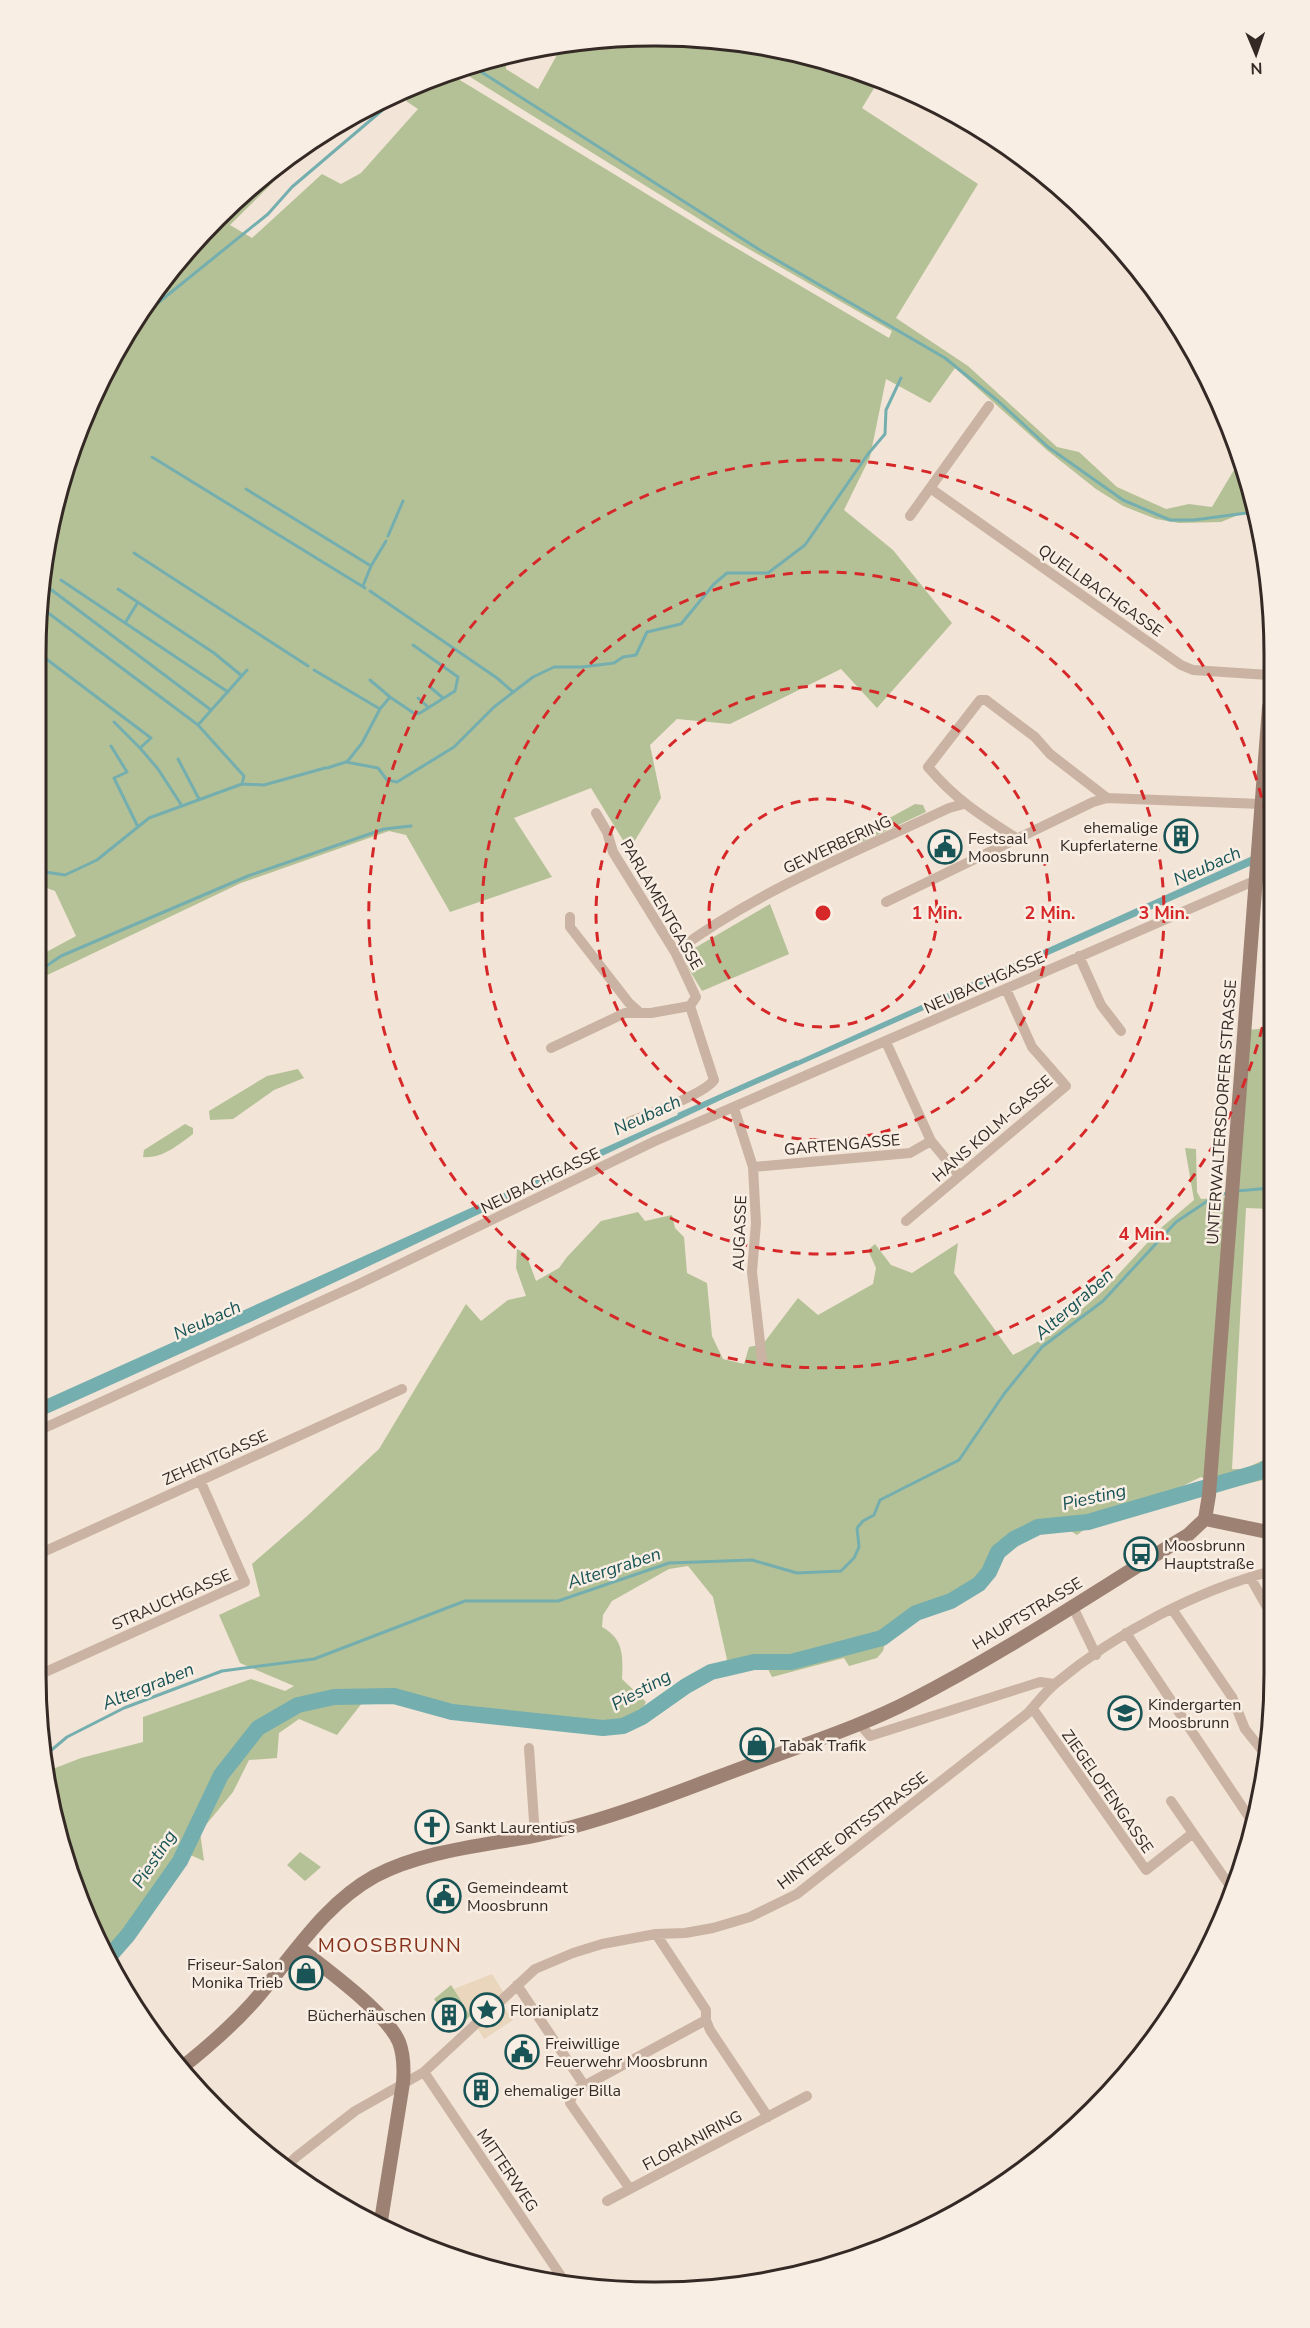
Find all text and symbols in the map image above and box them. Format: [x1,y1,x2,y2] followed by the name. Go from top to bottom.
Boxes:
[1226,24,1286,84] north arrow
[1250,57,1263,79] text: N
[1034,539,1167,642] street label: QUELLBACHGASSE
[780,810,895,880] street label: GEWERBERING
[1060,817,1158,857] place label: ehemalige Kupferlaterne
[1163,818,1199,854] building icon: ehemalige Kupferlaterne
[968,828,1049,868] place label: Festsaal Moosbrunn
[927,829,963,865] public building icon: Festsaal Moosbrunn
[615,835,707,974] street label: PARLAMENTGASSE
[1169,840,1245,892] water label: Neubach
[912,901,962,925] text: 1 Min.
[1025,901,1075,925] text: 2 Min.
[1139,901,1189,925] text: 3 Min.
[813,903,833,923] centre of rings
[921,946,1048,1019] street label: NEUBACHGASSE
[1202,979,1242,1245] street label: UNTERWALTERSDORFER STRASSE
[928,1070,1058,1187] street label: HANS KOLM-GASSE
[609,1089,685,1141] water label: Neubach
[783,1129,901,1161] street label: GARTENGASSE
[477,1142,604,1219] street label: NEUBACHGASSE
[728,1195,752,1271] street label: AUGASSE
[1119,1222,1169,1246] text: 4 Min.
[1029,1263,1119,1346] water label: Altergraben
[169,1294,245,1346] water label: Neubach
[159,1425,272,1491] street label: ZEHENTGASSE
[1060,1478,1128,1516] water label: Piesting
[1164,1535,1254,1575] place label: Moosbrunn Hauptstraße
[1123,1536,1159,1572] bus stop icon: Moosbrunn Hauptstraße
[563,1542,664,1595] water label: Altergraben
[108,1564,234,1636] street label: STRAUCHGASSE
[968,1572,1087,1655] street label: HAUPTSTRASSE
[98,1657,198,1716] water label: Altergraben
[607,1664,675,1716] water label: Piesting
[1148,1694,1241,1734] place label: Kindergarten Moosbrunn
[1107,1695,1143,1731] school or university icon: Kindergarten Moosbrunn
[1056,1725,1158,1858] street label: ZIEGELOFENGASSE
[739,1727,775,1763] shop icon: Tabak Trafik
[780,1735,867,1757] place label: Tabak Trafik
[773,1767,932,1895] street label: HINTERE ORTSSTRASSE
[414,1809,450,1845] church icon: Sankt Laurentius
[455,1817,575,1839] place label: Sankt Laurentius
[126,1825,182,1893] water label: Piesting
[467,1877,568,1917] place label: Gemeindeamt Moosbrunn
[426,1878,462,1914] public building icon: Gemeindeamt Moosbrunn
[318,1932,462,1959] district label: MOOSBRUNN
[187,1954,283,1994] place label: Friseur-Salon Monika Trieb
[288,1955,324,1991] shop icon: Friseur-Salon Monika Trieb
[469,1992,505,2028] place icon: Florianiplatz
[431,1997,467,2033] building icon: Bücherhäuschen
[510,2000,599,2022] place label: Florianiplatz
[307,2005,426,2027] place label: Bücherhäuschen
[545,2033,708,2073] place label: Freiwillige Feuerwehr Moosbrunn
[504,2034,540,2070] public building icon: Freiwillige Feuerwehr Moosbrunn
[463,2072,499,2108] building icon: ehemaliger Billa
[504,2080,621,2102] place label: ehemaliger Billa
[639,2105,746,2176] street label: FLORIANIRING
[471,2125,543,2216] street label: MITTERWEG

